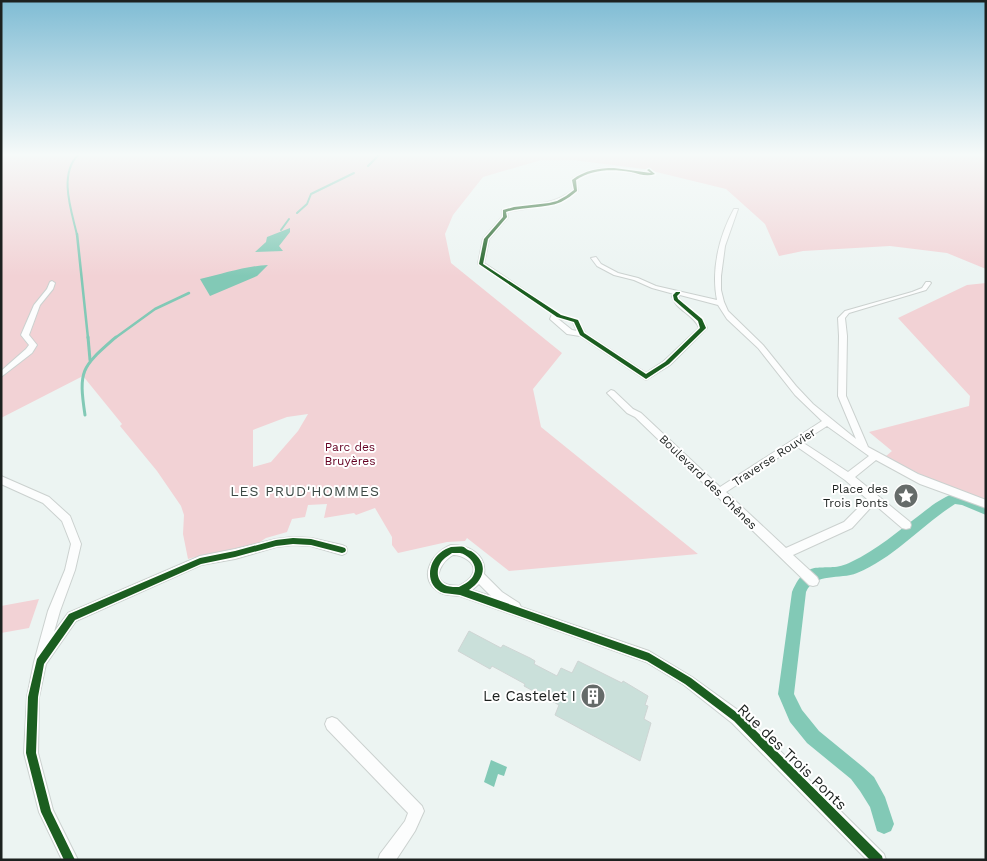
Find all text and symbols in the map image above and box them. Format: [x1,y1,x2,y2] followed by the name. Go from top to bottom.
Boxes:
[730,425,818,489] street label: Traverse Rouvier
[656,432,760,532] street label: Boulevard des Chênes
[324,440,376,468] park label: Parc des Bruyères
[823,482,888,510] place label: Place des Trois Ponts
[230,483,380,499] district label: LES PRUD'HOMMES
[893,483,919,509] place icon: Place des Trois Ponts
[580,683,606,709] building icon: Le Castelet I
[483,687,576,705] place label: Le Castelet I
[734,700,850,814] street label: Rue des Trois Ponts

